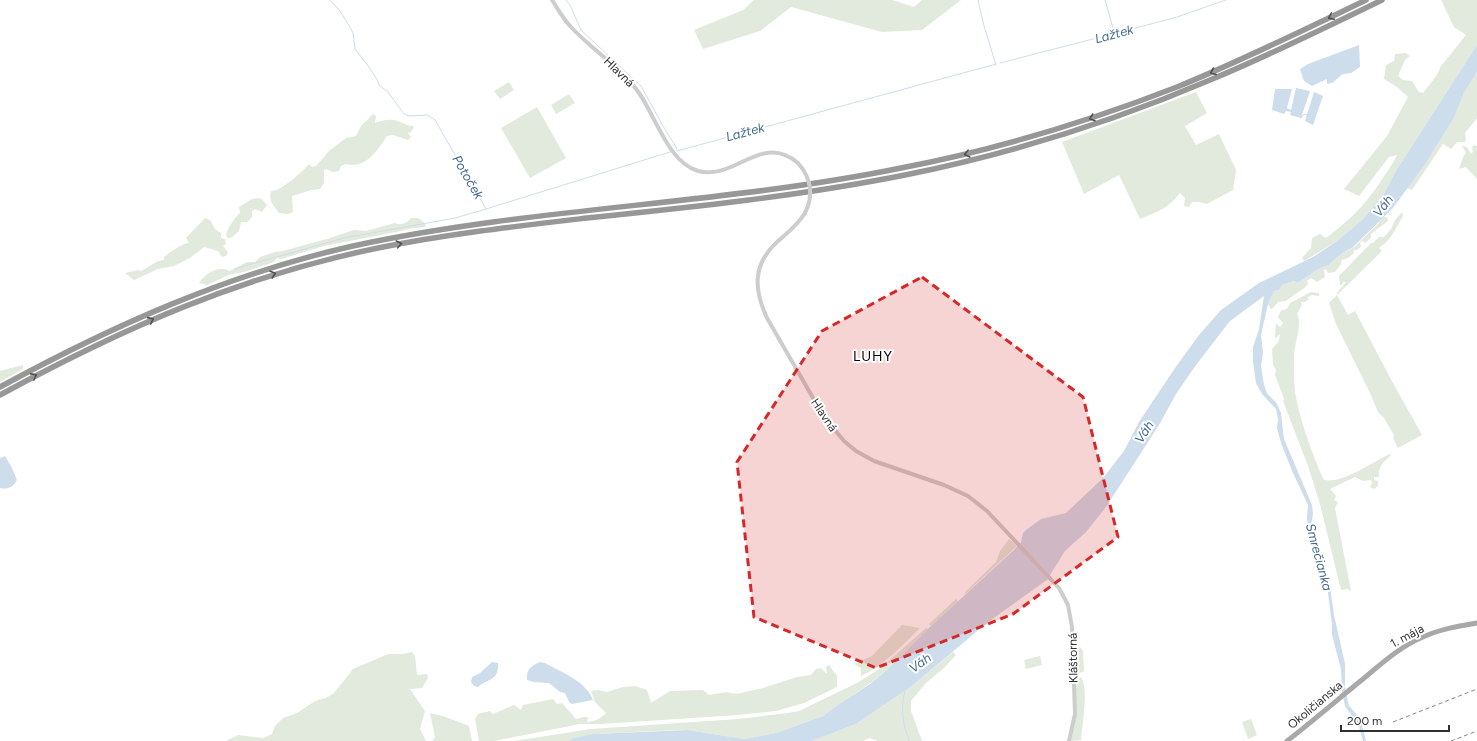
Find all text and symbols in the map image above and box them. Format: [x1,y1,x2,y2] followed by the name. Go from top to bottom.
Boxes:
[1328,12,1335,20] one-way arrow
[1093,22,1136,46] water label: Lažtek
[601,54,637,90] street label: Hlavná
[1210,67,1217,75] one-way arrow
[1088,113,1095,121] one-way arrow
[724,120,767,144] water label: Lažtek
[964,149,970,157] one-way arrow
[450,152,487,202] water label: Potoček
[1370,192,1396,220] water label: Váh
[396,240,403,249] one-way arrow
[269,270,276,279] one-way arrow
[148,316,155,324] one-way arrow
[853,348,893,365] district label: LUHY
[30,374,38,381] one-way arrow
[808,396,840,434] street label: Hlavná
[1131,418,1157,446] water label: Váh
[1303,522,1335,593] water label: Smrečianka
[1388,621,1426,651] street label: 1. mája
[1066,633,1080,683] street label: Kláštorná
[906,650,934,676] water label: Váh
[1285,678,1345,732] street label: Okoličianska
[1341,707,1449,733] scale bar
[1347,714,1382,728] text: 200 m

